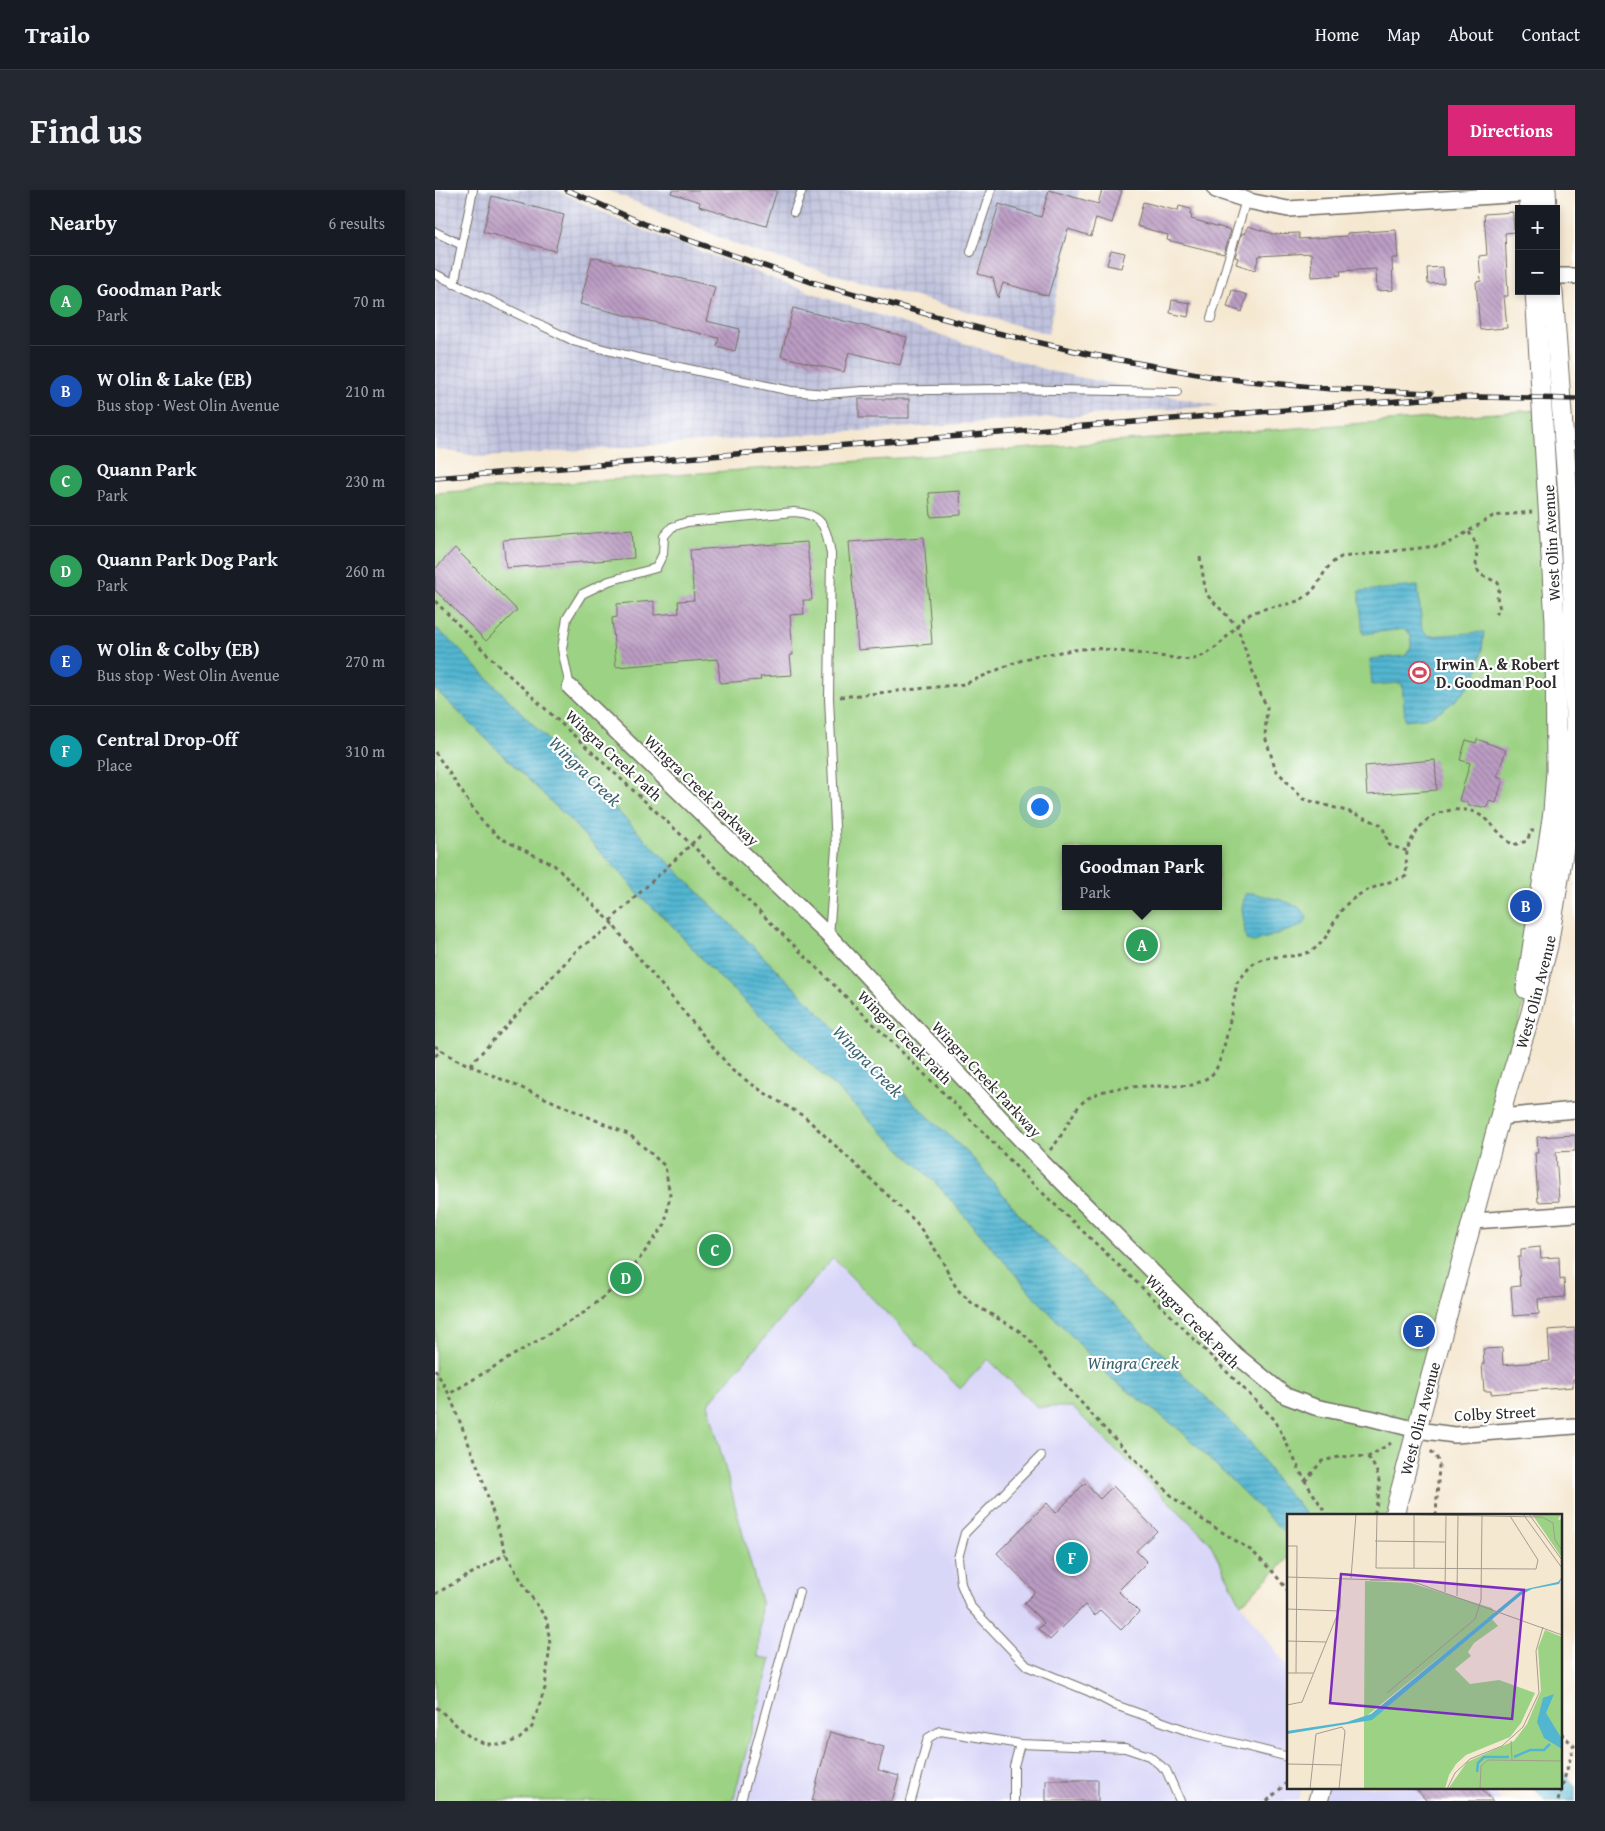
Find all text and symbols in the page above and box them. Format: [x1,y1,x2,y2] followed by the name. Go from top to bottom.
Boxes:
[25,17,90,52] text: Trailo
[1315,21,1359,48] text: Home
[1387,21,1420,48] text: Map
[1448,21,1494,48] text: About
[1522,21,1580,48] text: Contact
[30,105,143,156] text: Find us
[1448,105,1575,156] button: Directions
[1515,205,1560,295] map controls
[1515,205,1560,250] button: +
[50,207,117,238] text: Nearby
[328,211,385,235] text: 6 results
[1515,250,1560,295] button: −
[97,275,221,303] text: Goodman Park
[61,289,71,313] text: A
[353,289,385,313] text: 70 m
[97,303,128,327] text: Park
[97,365,252,393] text: W Olin & Lake (EB)
[61,379,71,403] text: B
[345,379,385,403] text: 210 m
[97,393,279,417] text: Bus stop · West Olin Avenue
[97,455,197,483] text: Quann Park
[61,469,71,493] text: C
[345,469,385,493] text: 230 m
[97,483,128,507] text: Park
[1536,484,1566,602] street label: West Olin Avenue
[97,545,278,573] text: Quann Park Dog Park
[61,559,71,583] text: D
[345,559,385,583] text: 260 m
[97,573,128,597] text: Park
[97,635,260,663] text: W Olin & Colby (EB)
[62,649,70,673] text: E
[345,649,385,673] text: 270 m
[1436,652,1560,694] place label: Irwin A. & Robert D. Goodman Pool
[1408,661,1432,685] sports icon: Irwin A. & Robert D. Goodman Pool
[97,663,279,687] text: Bus stop · West Olin Avenue
[562,705,666,805] street label: Wingra Creek Path
[97,725,238,753] text: Central Drop-Off
[639,729,765,851] street label: Wingra Creek Parkway
[545,731,625,811] water label: Wingra Creek
[62,739,70,763] text: F
[345,739,385,763] text: 310 m
[97,753,132,777] text: Place
[1027,794,1053,820] your location
[1062,845,1222,910] popup
[1080,852,1204,880] text: Goodman Park
[1080,880,1111,904] text: Park
[1510,887,1542,925] pin: B
[1126,926,1158,964] pin: A
[1509,934,1562,1052] street label: West Olin Avenue
[854,986,956,1088] street label: Wingra Creek Path
[926,1015,1048,1143] street label: Wingra Creek Parkway
[828,1021,908,1101] water label: Wingra Creek
[699,1231,731,1269] pin: C
[610,1259,642,1297] pin: D
[1140,1268,1246,1374] street label: Wingra Creek Path
[1403,1312,1435,1350] pin: E
[1087,1349,1180,1376] water label: Wingra Creek
[1393,1359,1446,1478] street label: West Olin Avenue
[1454,1399,1537,1427] street label: Colby Street
[1287,1514,1563,1788] inset map
[1056,1539,1088,1577] pin: F

